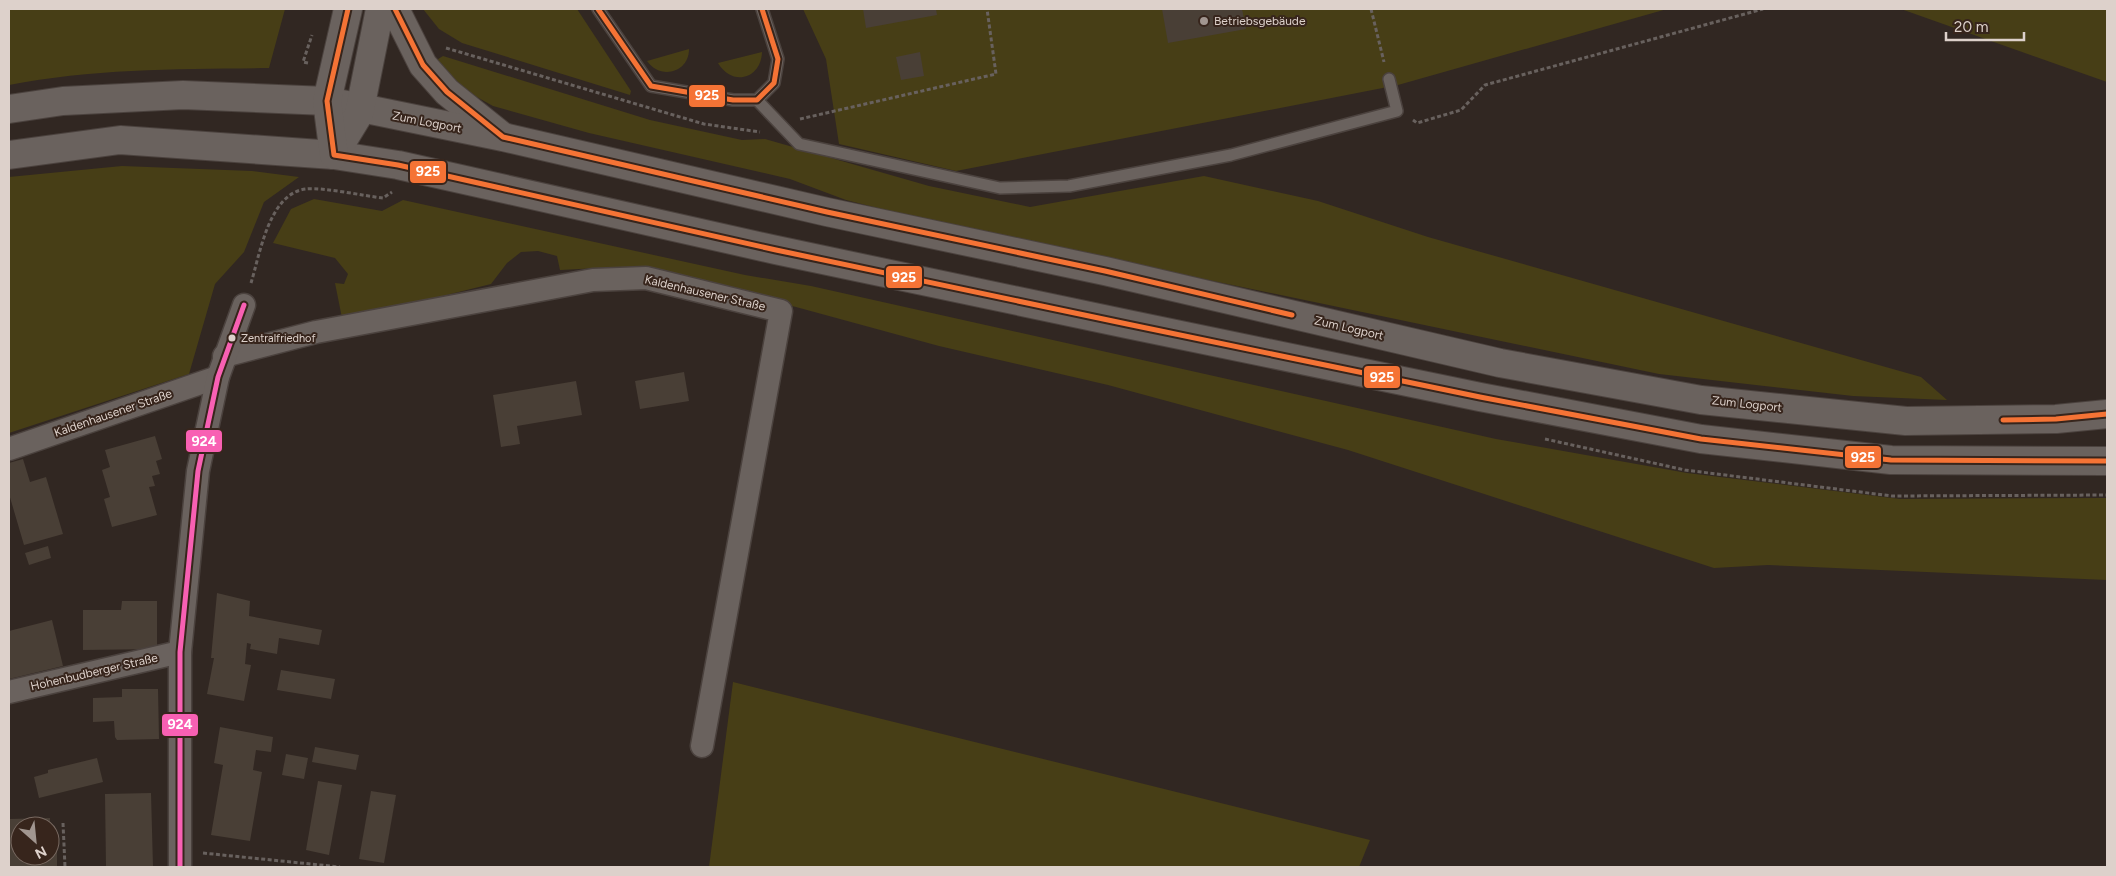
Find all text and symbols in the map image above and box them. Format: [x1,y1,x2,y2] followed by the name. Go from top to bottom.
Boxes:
[1946,10,2024,42] scale bar
[1214,14,1306,28] place label: Betriebsgebäude
[1198,15,1210,27] marker: Betriebsgebäude
[1954,18,1988,36] text: 20 m
[688,84,726,108] line badge: 925
[695,87,719,104] text: 925
[391,108,463,136] street label: Zum Logport
[409,160,447,184] line badge: 925
[416,163,440,180] text: 925
[885,265,923,289] line badge: 925
[892,269,916,286] text: 925
[643,272,767,314] street label: Kaldenhausener Straße
[1313,313,1385,343] street label: Zum Logport
[241,332,316,345] place label: Zentralfriedhof
[227,333,237,343] marker: Zentralfriedhof
[1363,365,1401,389] line badge: 925
[1370,369,1394,386] text: 925
[52,386,174,440] street label: Kaldenhausener Straße
[1711,393,1783,415] street label: Zum Logport
[185,429,223,453] line badge: 924
[191,433,217,450] text: 924
[1844,445,1882,469] line badge: 925
[1851,449,1875,466] text: 925
[29,650,160,693] street label: Hohenbudberger Straße
[161,713,199,737] line badge: 924
[167,716,193,733] text: 924
[10,816,60,866] north arrow
[32,842,49,862] text: N

